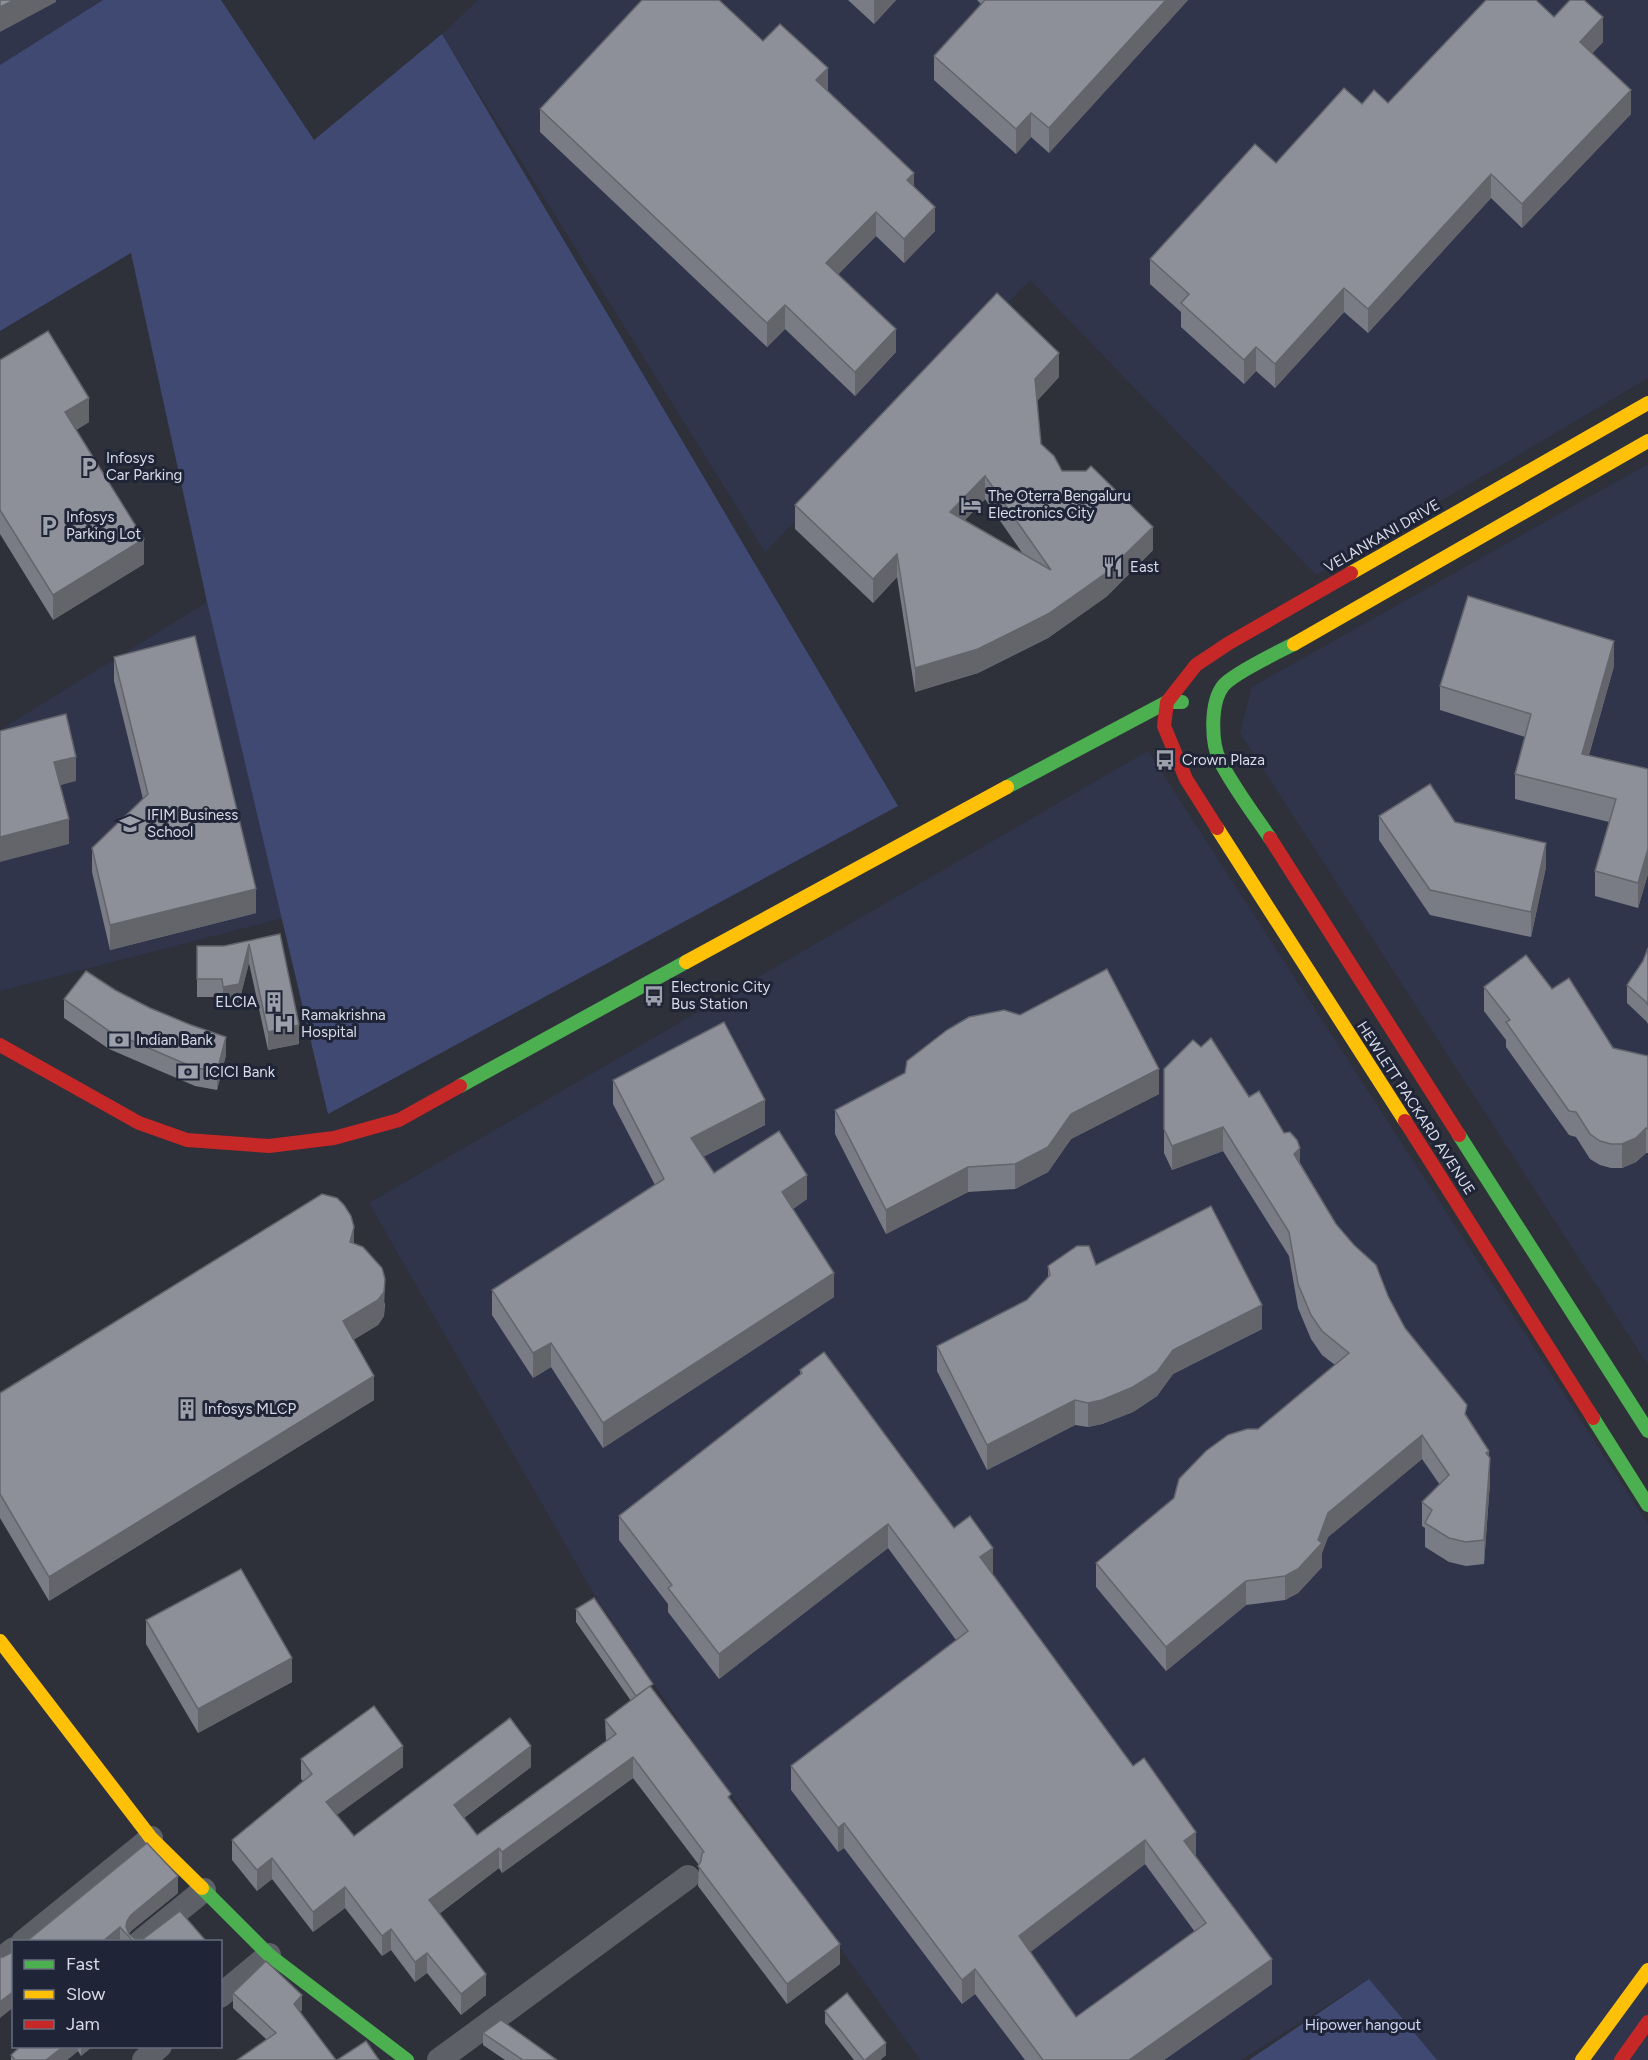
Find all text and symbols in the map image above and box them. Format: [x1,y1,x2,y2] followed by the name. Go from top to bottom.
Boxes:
[106,449,182,484] place label: Infosys Car Parking
[77,455,101,479] parking icon: Infosys Car Parking
[988,487,1131,522] place label: The Oterra Bengaluru Electronics City
[959,493,983,517] hotel icon: The Oterra Bengaluru Electronics City
[1321,496,1443,576] street label: VELANKANI DRIVE
[66,508,141,543] place label: Infosys Parking Lot
[37,514,61,538] parking icon: Infosys Parking Lot
[1101,555,1125,579] restaurant icon: East
[1130,558,1160,576] place label: East
[1153,748,1177,772] bus stop icon: Crown Plaza
[1182,751,1265,769] place label: Crown Plaza
[147,806,238,841] place label: IFIM Business School
[118,812,142,836] school or university icon: IFIM Business School
[671,978,771,1013] place label: Electronic City Bus Station
[642,984,666,1008] bus stop icon: Electronic City Bus Station
[262,990,286,1014] building icon: ELCIA
[215,993,257,1011] place label: ELCIA
[301,1006,386,1041] place label: Ramakrishna Hospital
[272,1012,296,1036] hospital icon: Ramakrishna Hospital
[1353,1018,1479,1198] street label: HEWLETT PACKARD AVENUE
[107,1028,131,1052] bank icon: Indian Bank
[136,1031,214,1049] place label: Indian Bank
[176,1060,200,1084] bank icon: ICICI Bank
[205,1063,276,1081] place label: ICICI Bank
[175,1397,199,1421] building icon: Infosys MLCP
[204,1400,297,1418] place label: Infosys MLCP
[12,1940,222,2048] legend
[66,1953,100,1975] text: Fast
[66,1983,105,2005] text: Slow
[66,2013,100,2035] text: Jam
[1305,2016,1422,2034] park label: Hipower hangout

